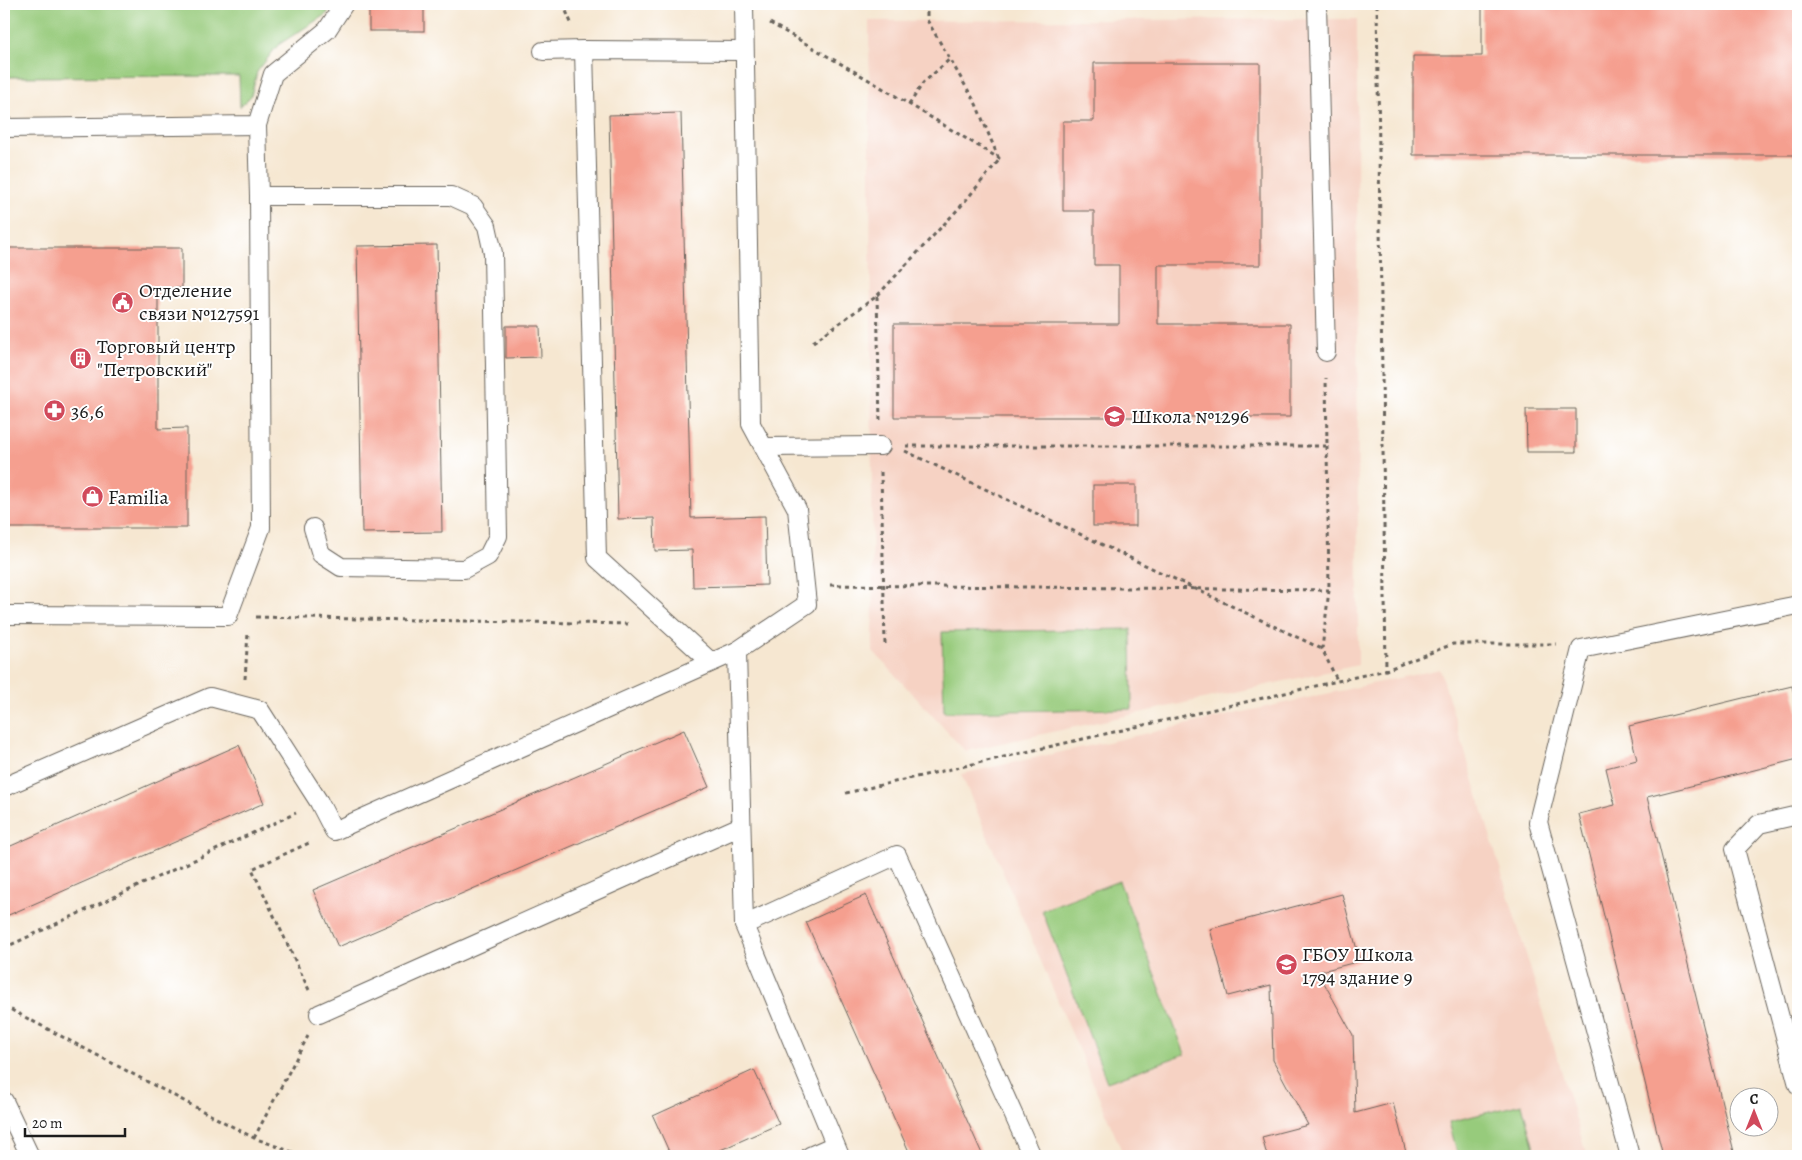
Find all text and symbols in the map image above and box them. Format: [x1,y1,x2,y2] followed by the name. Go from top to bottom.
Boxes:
[139,277,260,327] place label: Отделение связи №127591
[111,290,135,314] public building icon: Отделение связи №127591
[97,333,236,383] place label: Торговый центр "Петровский"
[69,346,93,370] building icon: Торговый центр "Петровский"
[71,398,104,425] place label: 36,6
[43,399,67,423] pharmacy icon: 36,6
[1131,403,1249,430] place label: Школа №1296
[1103,404,1127,428] school or university icon: Школа №1296
[108,484,169,511] place label: Familia
[80,485,104,509] shop icon: Familia
[1302,941,1414,991] place label: ГБОУ Школа 1794 здание 9
[1274,953,1298,977] school or university icon: ГБОУ Школа 1794 здание 9
[1730,1088,1780,1138] north arrow
[1750,1090,1759,1109] text: С
[25,1105,125,1137] scale bar
[32,1113,63,1133] text: 20 m

